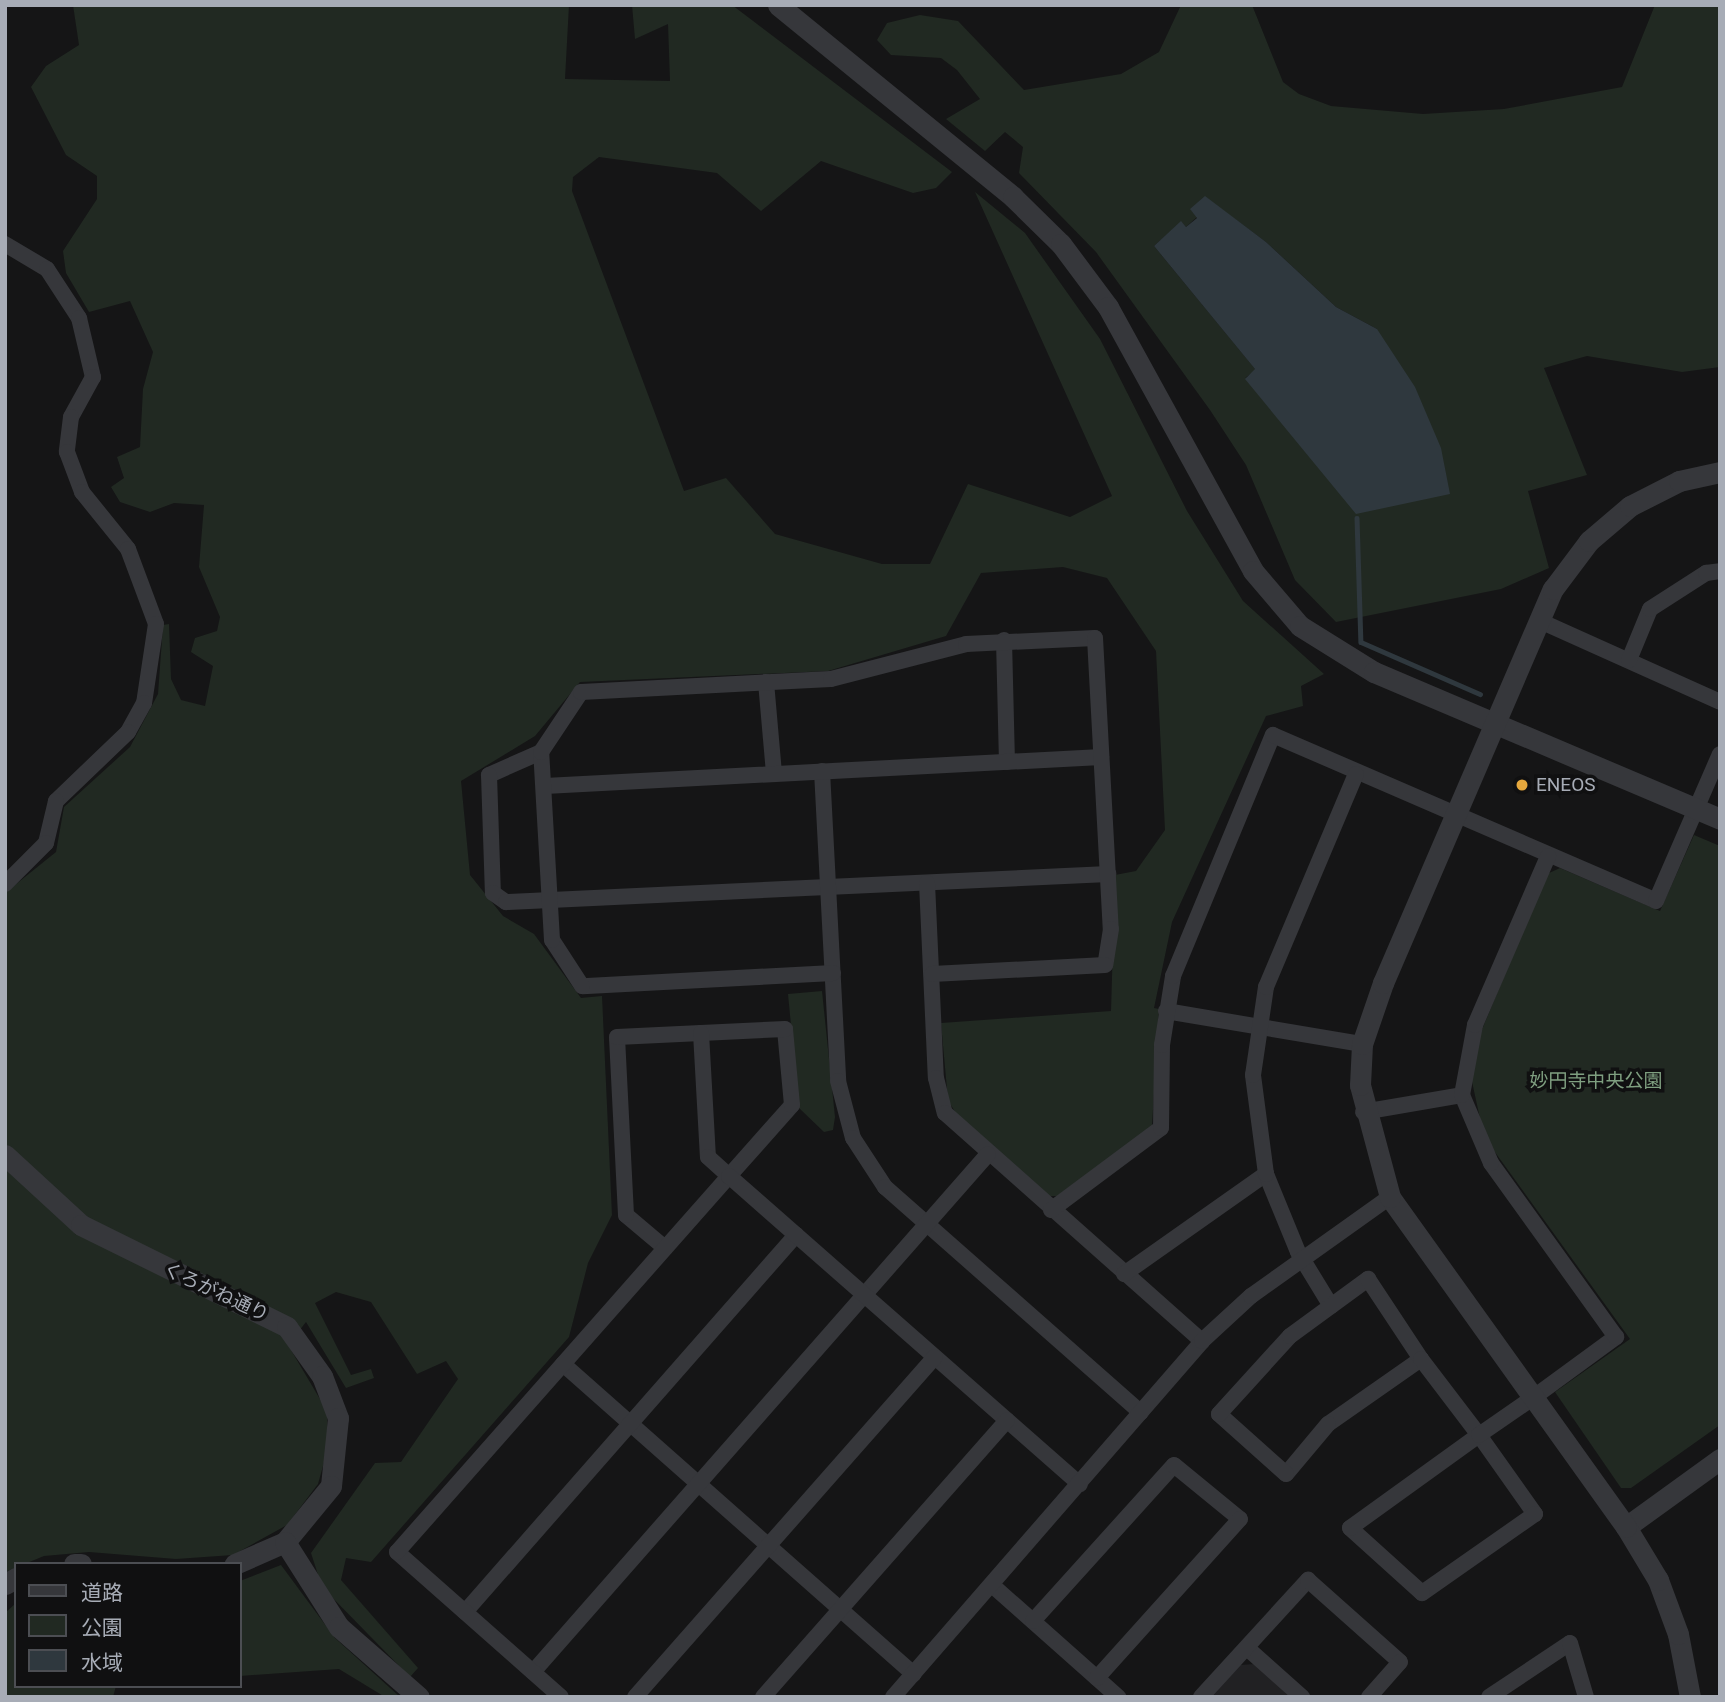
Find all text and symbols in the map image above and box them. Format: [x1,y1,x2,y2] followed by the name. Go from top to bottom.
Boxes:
[1536,774,1596,796] place label: ENEOS
[1514,777,1530,793] marker: ENEOS
[1530,1070,1662,1092] park label: 妙円寺中央公園
[160,1258,272,1326] street label: くろがね通り
[14,1562,242,1688] legend
[81,1581,123,1605] text: 道路
[81,1616,123,1640] text: 公園
[81,1651,123,1675] text: 水域

